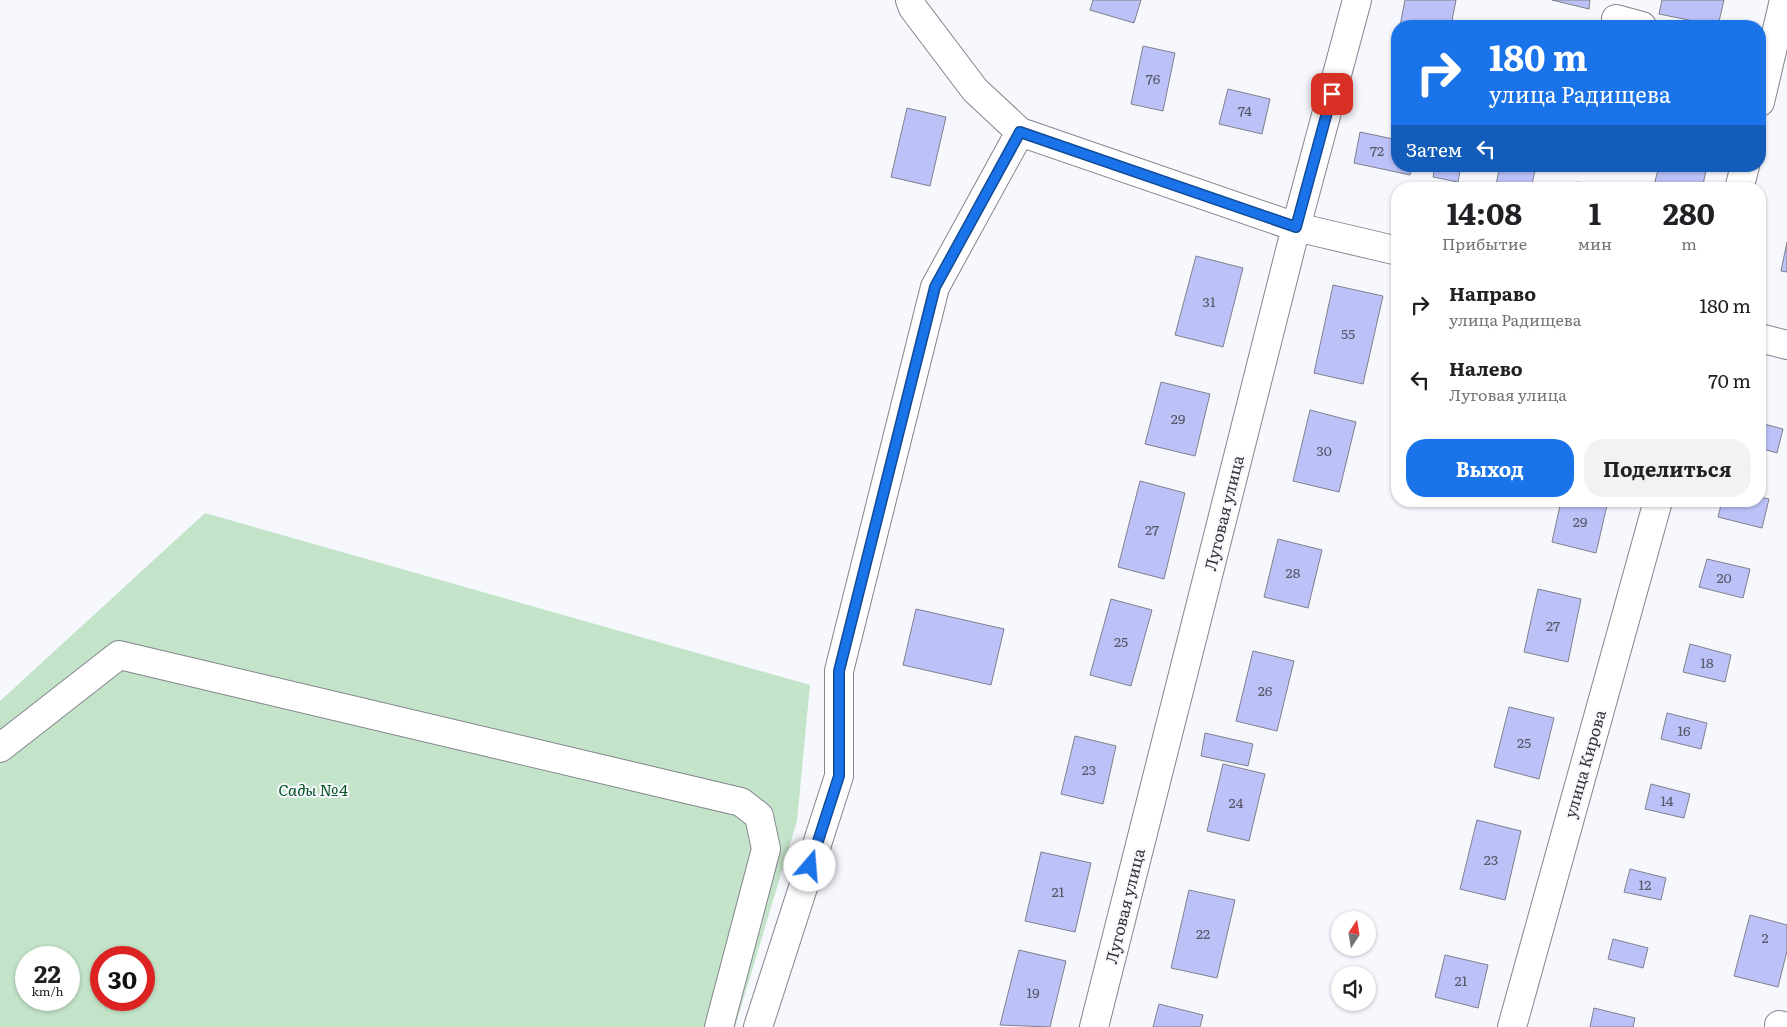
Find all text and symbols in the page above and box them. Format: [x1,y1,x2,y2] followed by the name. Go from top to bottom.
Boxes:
[1489,30,1588,82] text: 180 m
[1406,40,1471,105] icon: right
[1146,68,1161,88] house number: 76
[1311,73,1353,115] pin
[1489,77,1671,110] text: улица Радищева
[1318,80,1346,108] icon: arrive
[1238,100,1252,120] house number: 74
[1406,135,1462,163] text: Затем
[1472,135,1500,163] icon: left
[1370,140,1384,160] house number: 72
[1447,190,1522,234] text: 14:08
[1589,190,1601,234] text: 1
[1663,190,1715,234] text: 280
[1442,231,1527,255] text: Прибытие
[1578,231,1612,255] text: мин
[1681,231,1697,255] text: m
[1449,279,1536,307] text: Направо
[1202,291,1216,311] house number: 31
[1406,291,1434,319] icon: right
[1700,291,1751,319] text: 180 m
[1449,307,1581,331] text: улица Радищева
[1341,323,1355,343] house number: 55
[1449,354,1523,382] text: Налево
[1406,366,1434,394] icon: left
[1708,366,1751,394] text: 70 m
[1449,382,1567,406] text: Луговая улица
[1171,408,1185,428] house number: 29
[1406,439,1574,497] button: Выход
[1584,439,1751,497] button: Поделиться
[1316,440,1332,460] house number: 30
[1197,452,1249,573] street label: Луговая улица
[1573,511,1587,531] house number: 29
[1145,519,1159,539] house number: 27
[1286,562,1301,582] house number: 28
[1716,567,1732,587] house number: 20
[1546,615,1560,635] house number: 27
[1114,631,1128,651] house number: 25
[1700,652,1714,672] house number: 18
[1258,680,1273,700] house number: 26
[1557,706,1611,821] street label: улица Кирова
[1677,720,1691,740] house number: 16
[1517,732,1531,752] house number: 25
[1082,759,1096,779] house number: 23
[278,777,348,801] park label: Сады №4
[1661,790,1674,810] house number: 14
[1229,792,1244,812] house number: 24
[783,839,835,891] position arrow
[1098,845,1150,966] street label: Луговая улица
[1484,849,1498,869] house number: 23
[1639,874,1651,894] house number: 12
[1052,881,1065,901] house number: 21
[1331,911,1376,956] north arrow
[1331,911,1376,1011] map controls
[1196,923,1210,943] house number: 22
[1761,927,1769,947] house number: 2
[90,946,155,1011] speed limit sign: 30
[34,954,61,991] text: 22
[1331,966,1376,1011] button: sound
[1455,970,1468,990] house number: 21
[32,982,63,1000] text: km/h
[1026,982,1040,1002] house number: 19

